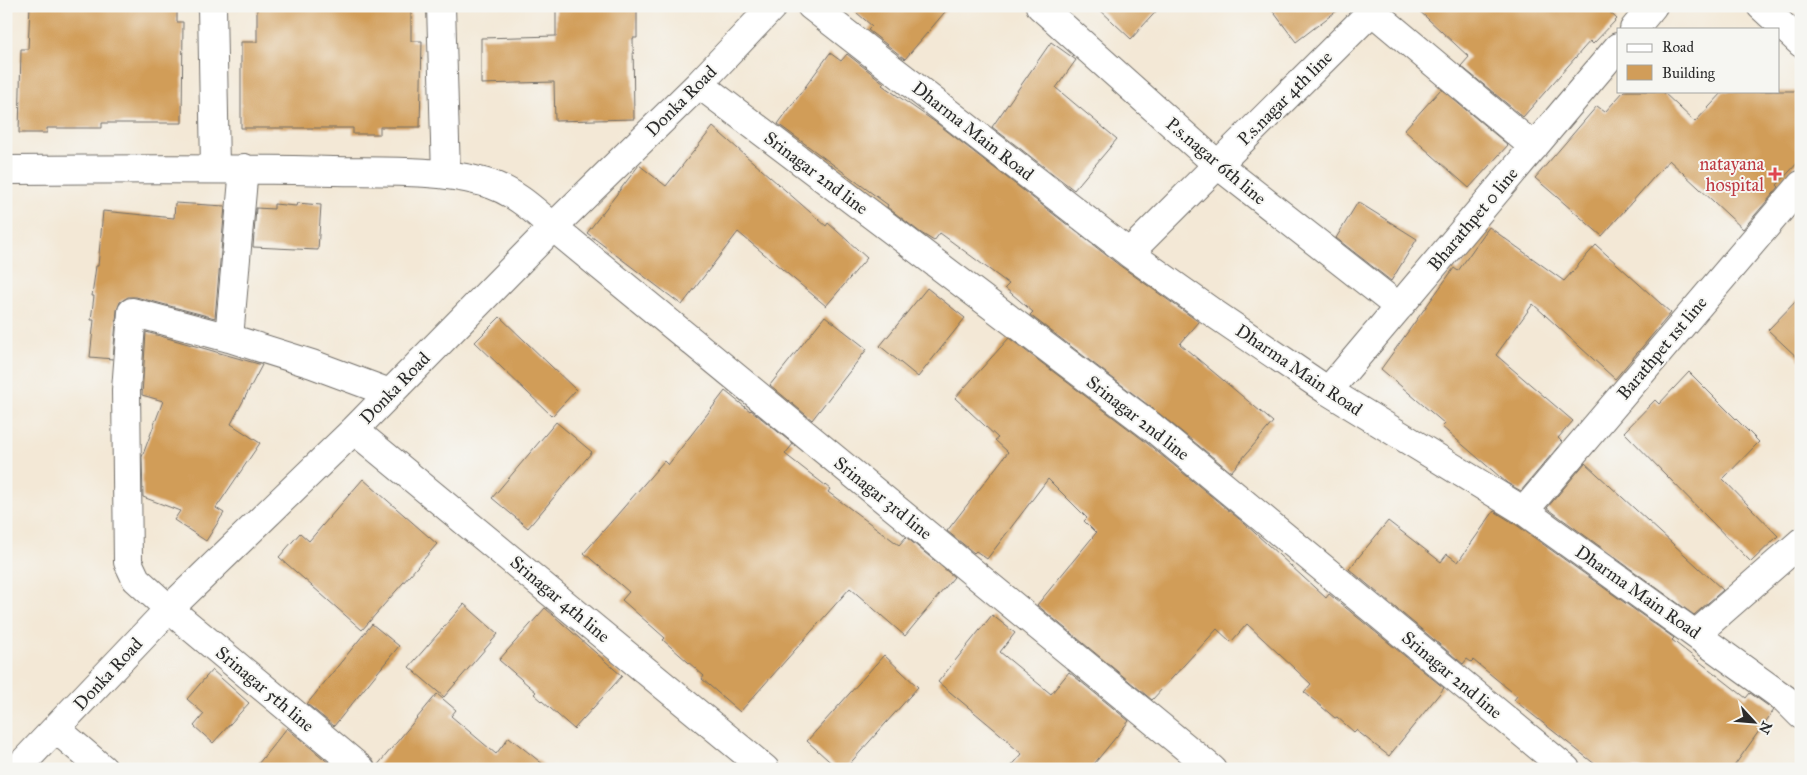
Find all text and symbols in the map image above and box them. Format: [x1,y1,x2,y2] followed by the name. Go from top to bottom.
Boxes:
[1617,28,1780,92] legend
[1662,38,1694,56] text: Road
[1233,46,1338,151] street label: P.s.nagar 4th line
[641,61,721,141] street label: Donka Road
[1662,64,1716,82] text: Building
[908,77,1038,185] street label: Dharma Main Road
[1161,113,1271,210] street label: P.s.nagar 6th line
[759,127,872,220] street label: Srinagar 2nd line
[1700,153,1764,196] place label: natayana hospital
[1423,163,1523,275] street label: Bharathpet 0 line
[1768,167,1782,181] marker: natayana hospital
[1612,292,1712,404] street label: Barathpet 1st line
[1231,319,1367,421] street label: Dharma Main Road
[355,347,435,429] street label: Donka Road
[1082,371,1194,466] street label: Srinagar 2nd line
[829,452,936,545] street label: Srinagar 3rd line
[1571,540,1705,644] street label: Dharma Main Road
[505,551,614,648] street label: Srinagar 4th line
[1397,627,1507,724] street label: Srinagar 2nd line
[69,633,147,715] street label: Donka Road
[211,641,319,737] street label: Srinagar 5th line
[1730,698,1780,748] north arrow
[1755,718,1775,737] text: N

